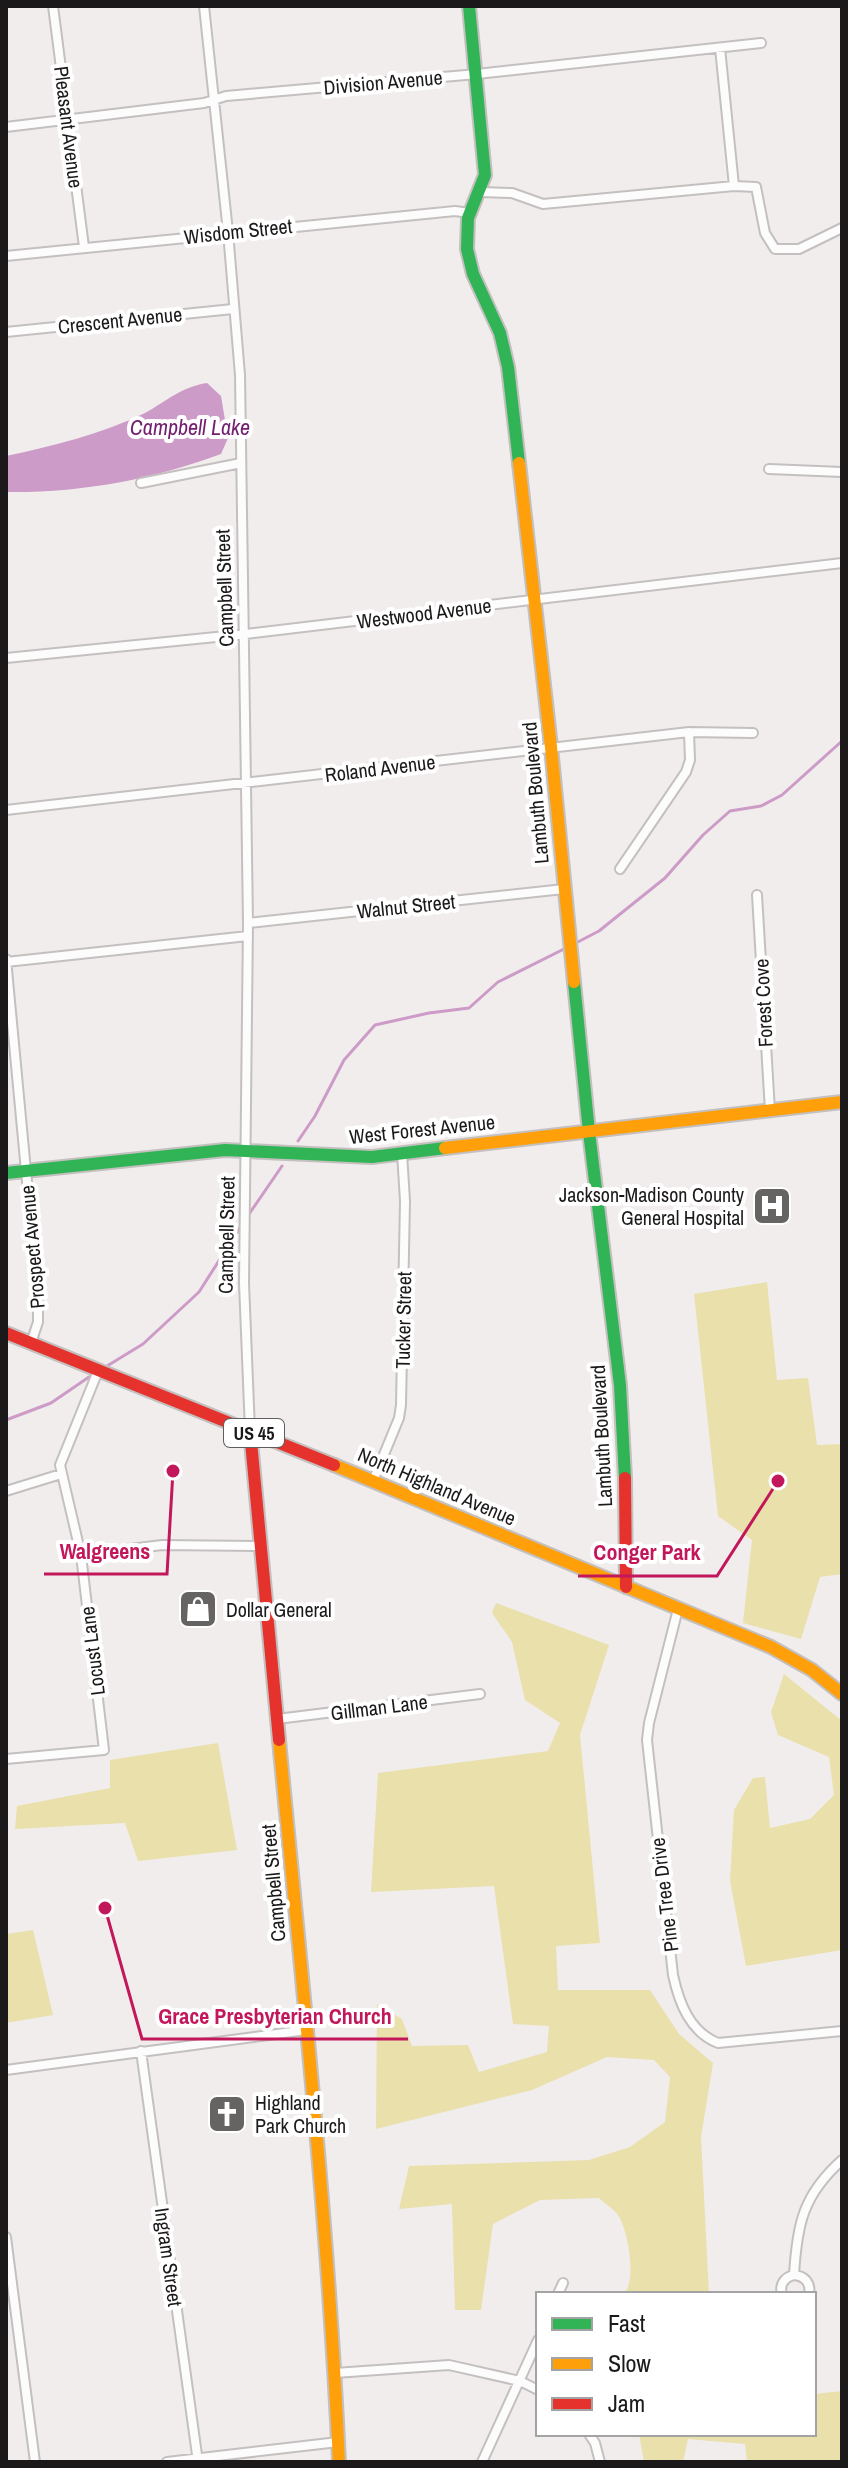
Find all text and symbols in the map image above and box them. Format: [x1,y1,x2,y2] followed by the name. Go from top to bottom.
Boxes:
[322,63,444,101] street label: Division Avenue
[48,64,90,190] street label: Pleasant Avenue
[183,212,294,250] street label: Wisdom Street
[57,300,183,340] street label: Crescent Avenue
[130,412,250,442] water label: Campbell Lake
[208,528,240,647] street label: Campbell Street
[355,591,493,635] street label: Westwood Avenue
[515,721,555,865] street label: Lambuth Boulevard
[323,748,437,788] street label: Roland Avenue
[355,887,457,925] street label: Walnut Street
[747,958,779,1048] street label: Forest Cove
[348,1108,496,1150] street label: West Forest Avenue
[211,1176,241,1294] street label: Campbell Street
[559,1181,745,1231] place label: Jackson-Madison County General Hospital
[13,1184,51,1310] street label: Prospect Avenue
[751,1185,793,1227] hospital icon: Jackson-Madison County General Hospital
[389,1271,417,1369] street label: Tucker Street
[584,1364,618,1508] street label: Lambuth Boulevard
[224,1419,284,1447] road number: US 45
[354,1440,520,1532] street label: North Highland Avenue
[44,1528,167,1574] callout: Walgreens
[578,1530,717,1576] callout: Conger Park
[60,1536,150,1566] text: Walgreens
[593,1537,702,1567] text: Conger Park
[177,1588,219,1630] shop icon: Dollar General
[226,1596,332,1623] place label: Dollar General
[73,1605,111,1697] street label: Locust Lane
[329,1688,429,1726] street label: Gillman Lane
[254,1823,292,1943] street label: Campbell Street
[644,1836,684,1954] street label: Pine Tree Drive
[142,1993,408,2039] callout: Grace Presbyterian Church
[158,2001,392,2031] text: Grace Presbyterian Church
[255,2089,346,2139] place label: Highland Park Church
[206,2093,248,2135] church icon: Highland Park Church
[149,2206,189,2309] street label: Ingram Street
[536,2292,816,2436] legend
[608,2307,646,2339] text: Fast
[608,2347,651,2379] text: Slow
[608,2387,645,2419] text: Jam

